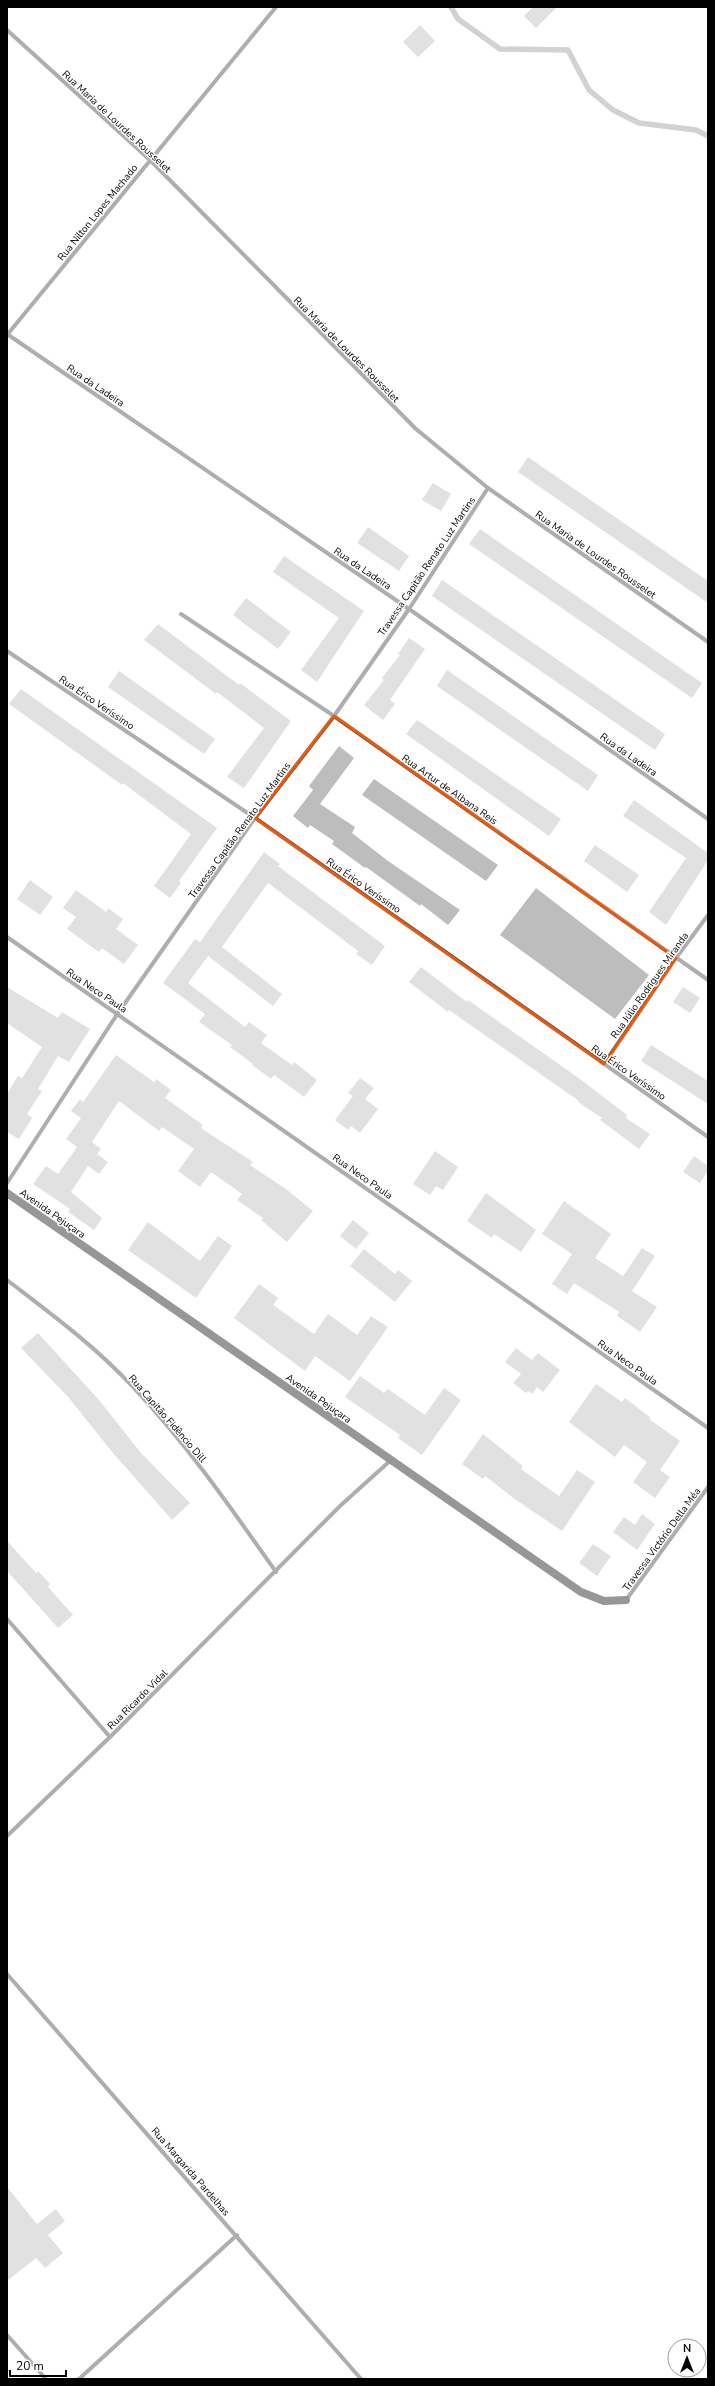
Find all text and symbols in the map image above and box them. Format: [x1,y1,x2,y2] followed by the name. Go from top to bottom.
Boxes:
[59,67,174,176] street label: Rua Maria de Lourdes Rousselet
[54,161,141,264] street label: Rua Nilton Lopes Machado
[290,294,403,406] street label: Rua Maria de Lourdes Rousselet
[64,361,127,410] street label: Rua da Ladeira
[375,494,479,639] street label: Travessa Capitão Renato Luz Martins
[532,508,659,602] street label: Rua Maria de Lourdes Rousselet
[331,544,394,593] street label: Rua da Ladeira
[56,672,137,734] street label: Rua Érico Veríssimo
[597,730,660,780] street label: Rua da Ladeira
[399,751,500,828] street label: Rua Artur de Albana Reis
[186,759,294,902] street label: Travessa Capitão Renato Luz Martins
[323,855,404,917] street label: Rua Érico Veríssimo
[608,930,692,1042] street label: Rua Júlio Rodrigues Miranda
[63,965,130,1016] street label: Rua Neco Paula
[588,1042,669,1104] street label: Rua Érico Veríssimo
[329,1151,395,1203] street label: Rua Neco Paula
[17,1186,88,1242] street label: Avenida Pejuçara
[594,1337,660,1389] street label: Rua Neco Paula
[283,1371,354,1427] street label: Avenida Pejuçara
[125,1372,209,1466] street label: Rua Capitão Fidêncio Dill
[620,1485,704,1594] street label: Travessa Victório Della Méa
[105,1667,171,1733] street label: Rua Ricardo Vidal
[148,2124,233,2219] street label: Rua Margarida Pardelhas
[667,2338,707,2378] north arrow
[683,2341,691,2356] text: N
[10,2352,66,2378] scale bar
[16,2358,44,2374] text: 20 m

